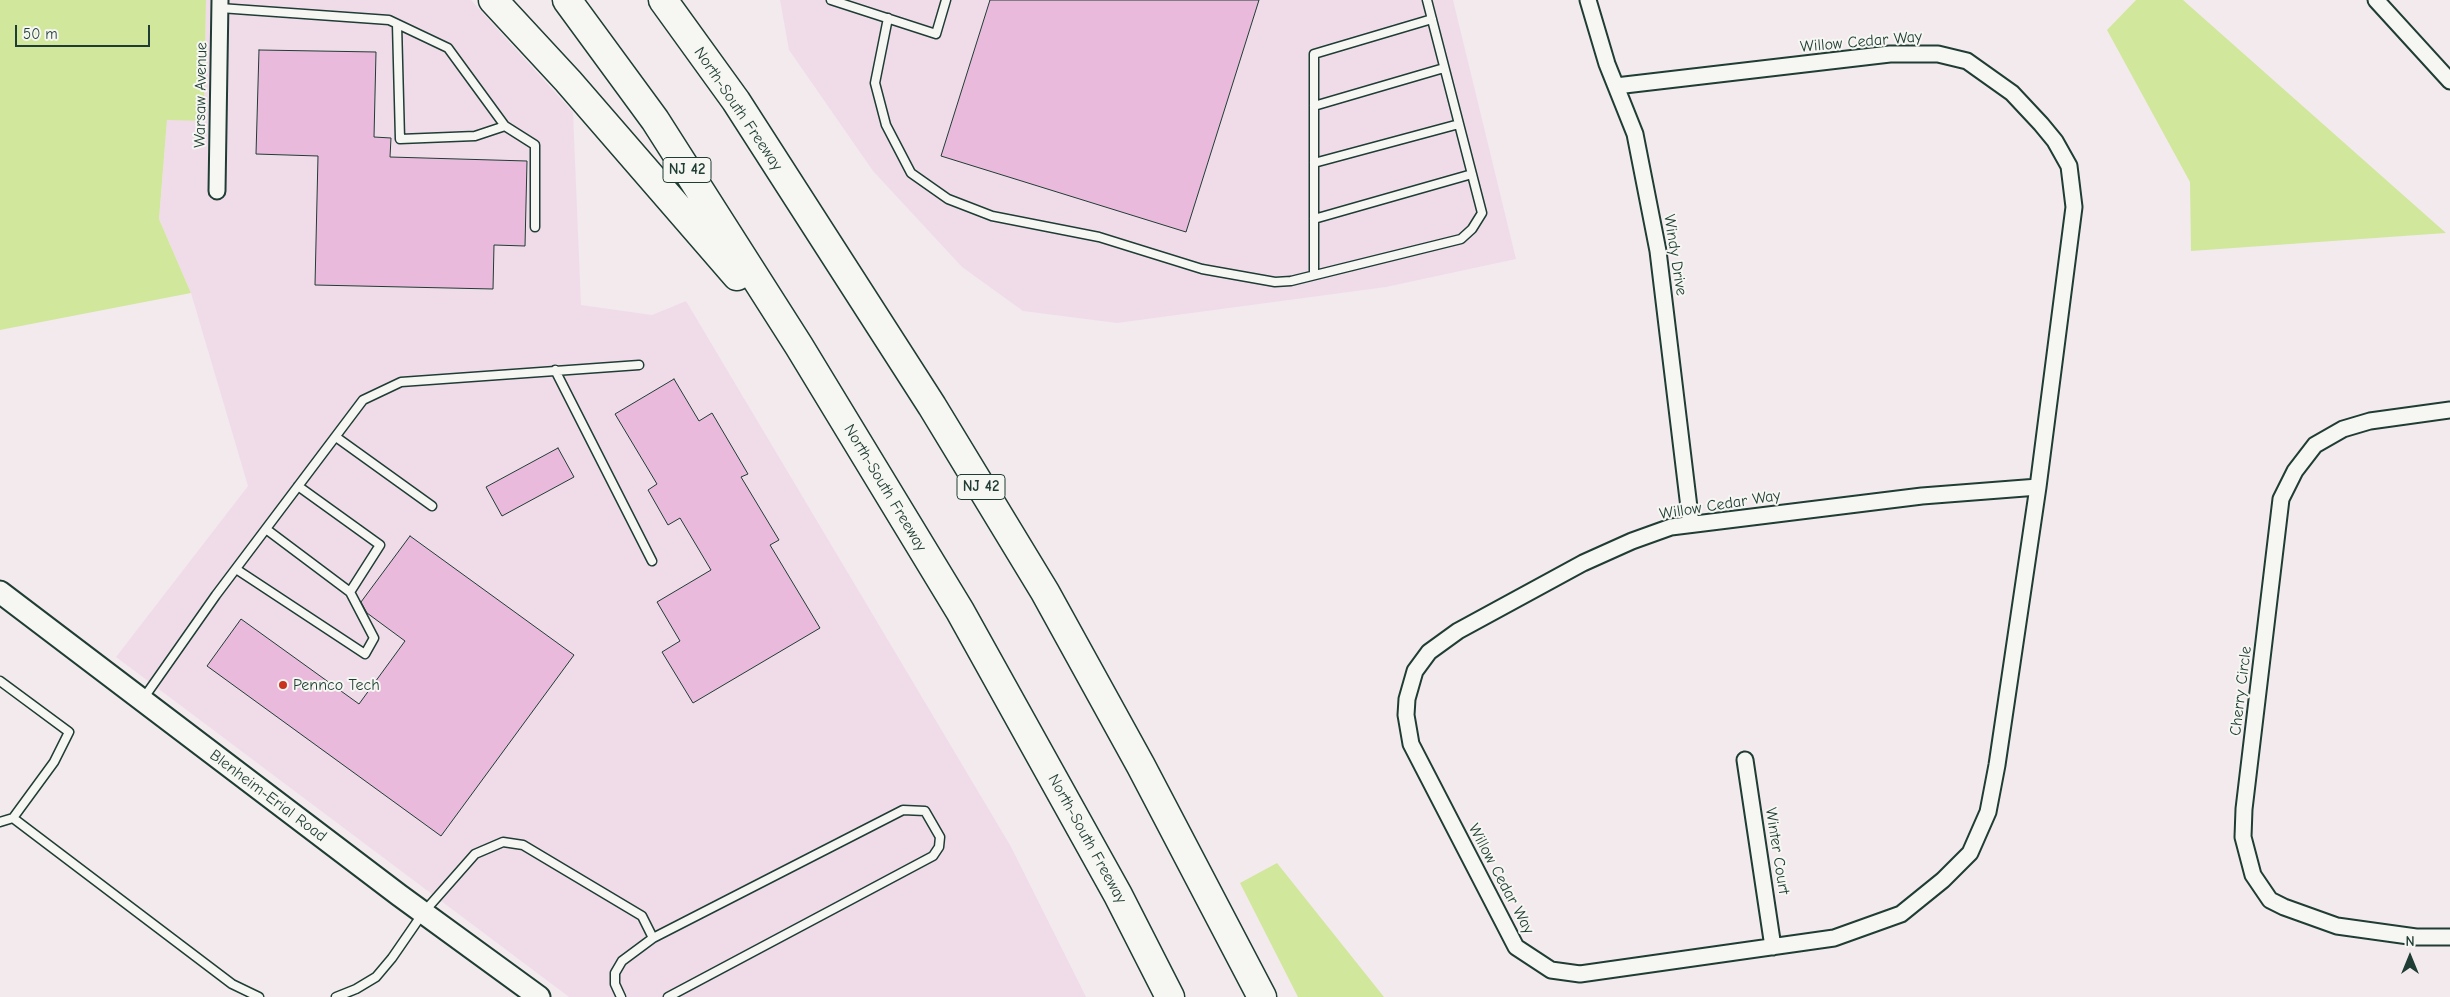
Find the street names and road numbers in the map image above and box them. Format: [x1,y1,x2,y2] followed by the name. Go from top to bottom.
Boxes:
[1799,27,1923,57] street label: Willow Cedar Way
[190,42,212,148] street label: Warsaw Avenue
[690,44,786,174] street label: North-South Freeway
[663,158,711,182] road number: NJ 42
[1659,213,1691,297] street label: Windy Drive
[839,421,931,555] street label: North-South Freeway
[957,474,1005,500] road number: NJ 42
[1658,486,1782,524] street label: Willow Cedar Way
[2226,645,2256,737] street label: Cherry Circle
[206,746,330,846] street label: Blenheim-Erial Road
[1043,771,1131,907] street label: North-South Freeway
[1761,806,1793,896] street label: Winter Court
[1464,821,1538,937] street label: Willow Cedar Way

